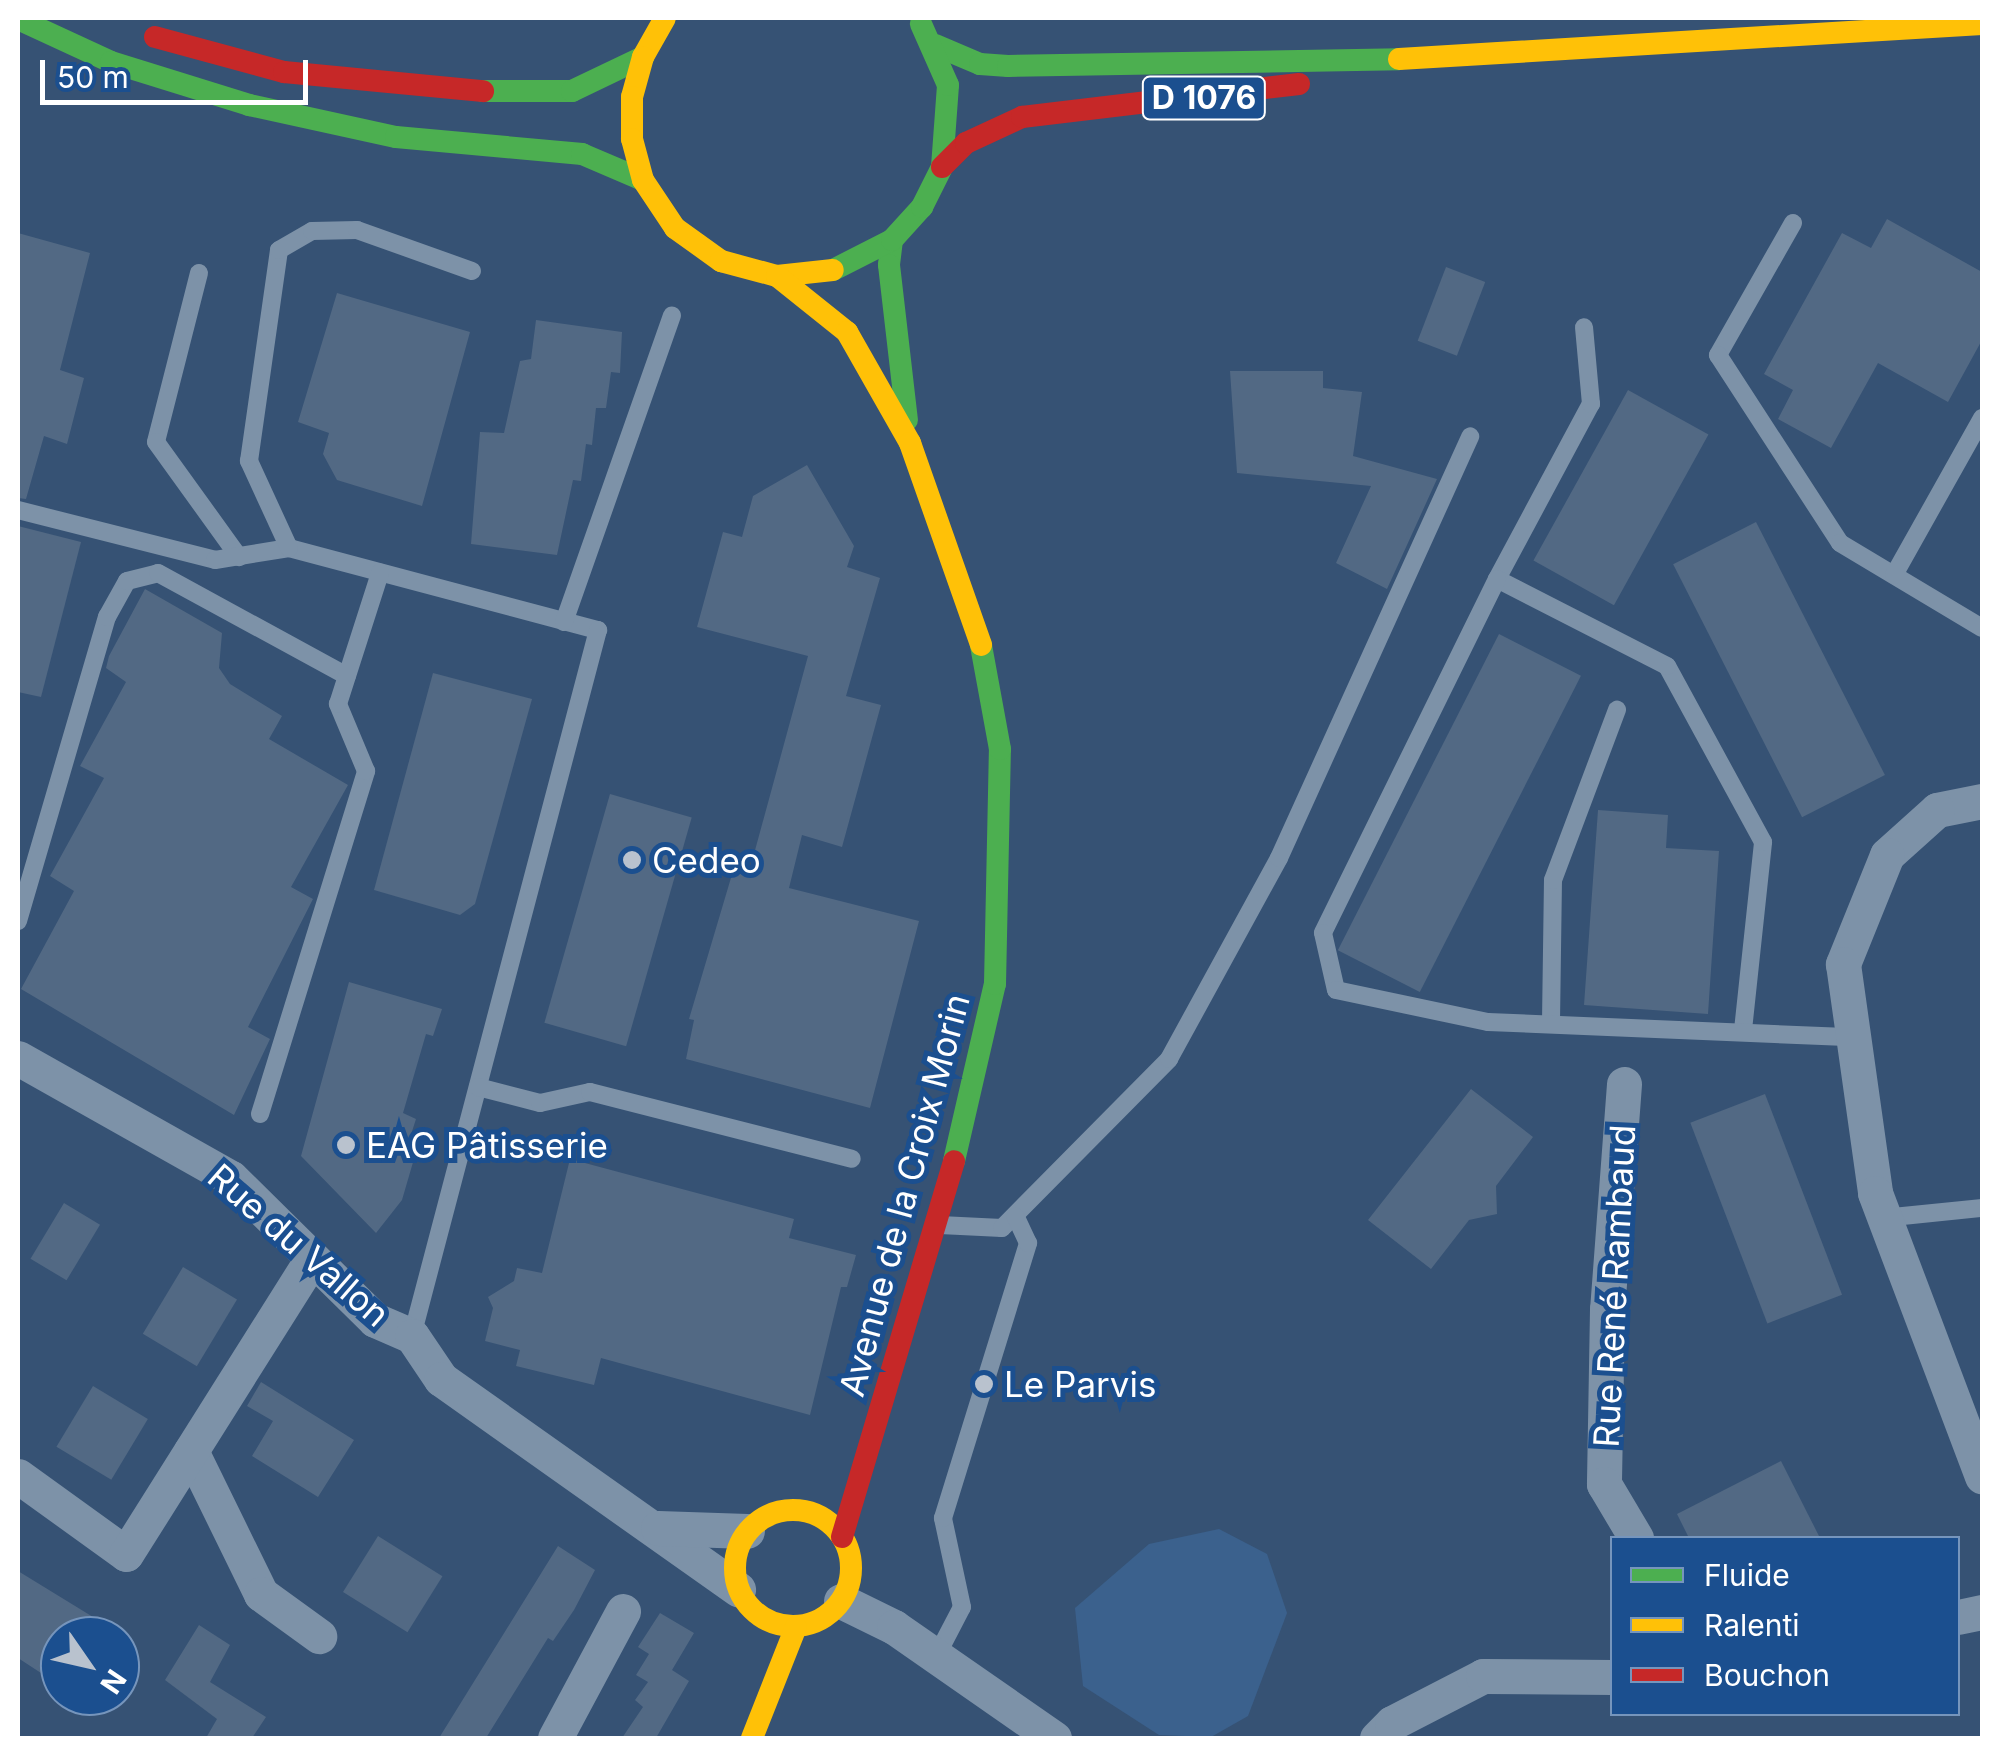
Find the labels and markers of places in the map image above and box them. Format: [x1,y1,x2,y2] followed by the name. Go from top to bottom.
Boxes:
[652,839,761,881] place label: Cedeo
[621,849,643,871] marker: Cedeo
[366,1124,608,1166] place label: EAG Pâtisserie
[335,1134,357,1156] marker: EAG Pâtisserie
[1004,1363,1156,1405] place label: Le Parvis
[973,1373,995,1395] marker: Le Parvis

